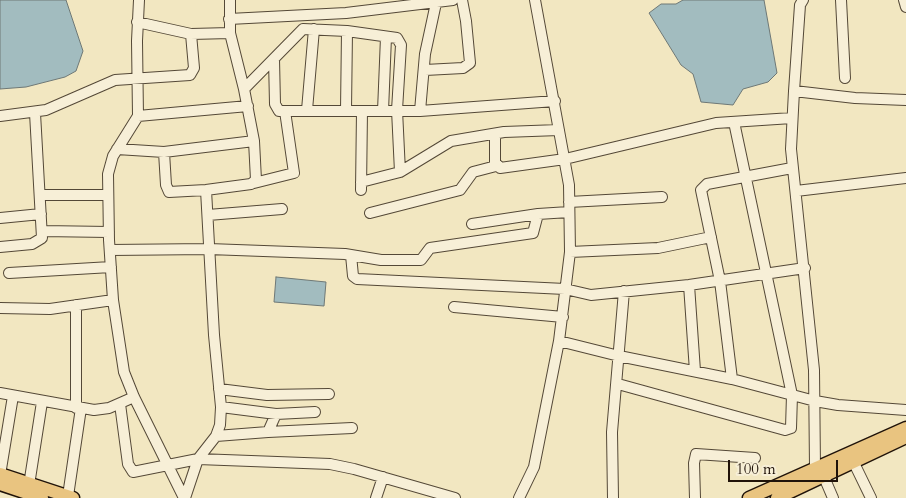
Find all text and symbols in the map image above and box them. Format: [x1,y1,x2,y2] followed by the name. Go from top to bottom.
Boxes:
[731,450,841,482] scale bar
[736,459,776,479] text: 100 m

